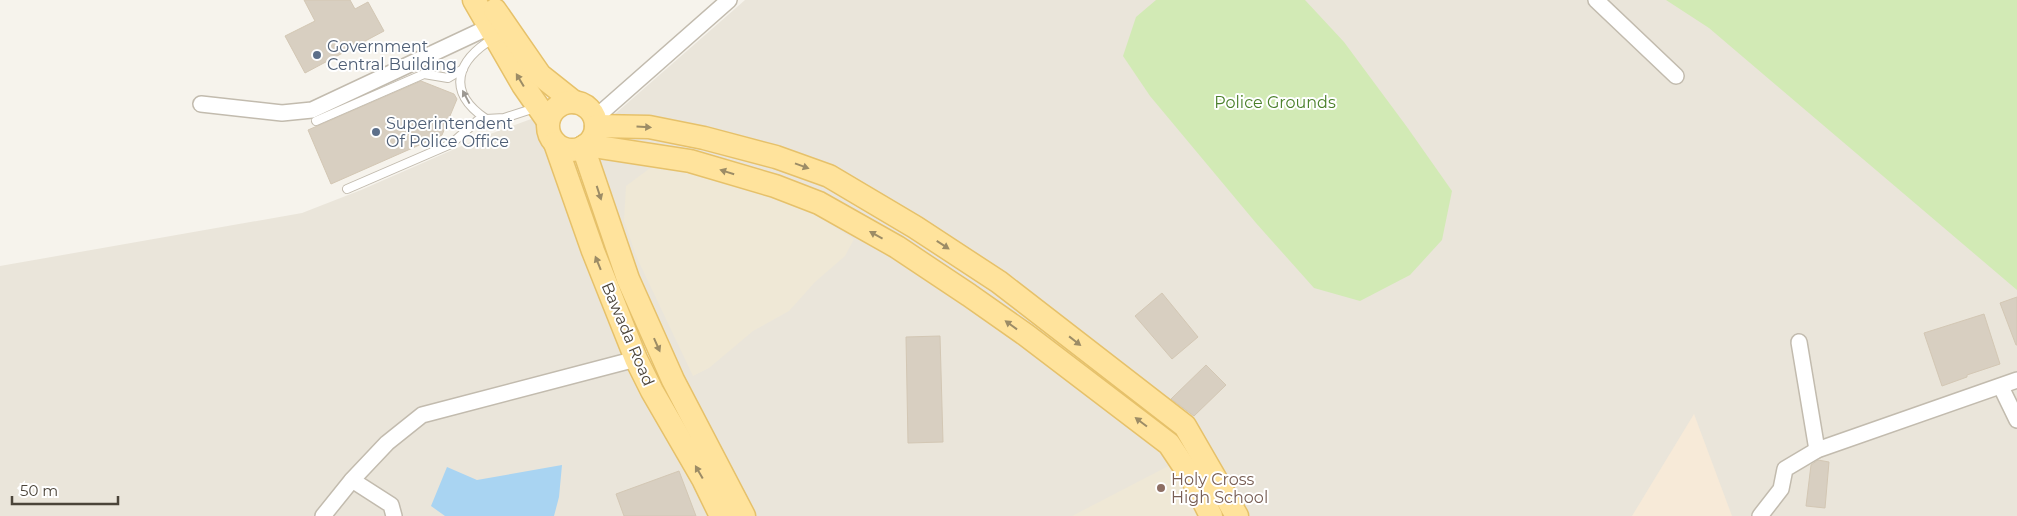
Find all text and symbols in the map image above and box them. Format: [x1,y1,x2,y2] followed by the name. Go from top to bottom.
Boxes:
[327,37,457,74] place label: Government Central Building
[311,49,323,61] marker: Government Central Building
[516,74,525,87] one-way arrow
[462,90,470,105] one-way arrow
[1214,93,1336,112] park label: Police Grounds
[386,114,514,151] place label: Superintendent Of Police Office
[637,123,653,131] one-way arrow
[370,126,382,138] marker: Superintendent Of Police Office
[794,163,809,170] one-way arrow
[719,167,734,175] one-way arrow
[595,186,603,201] one-way arrow
[869,231,882,240] one-way arrow
[936,241,950,250] one-way arrow
[594,256,601,271] one-way arrow
[598,279,658,389] street label: Bawada Road
[1004,320,1018,330] one-way arrow
[1068,335,1081,346] one-way arrow
[653,338,661,352] one-way arrow
[1135,417,1148,428] one-way arrow
[695,465,703,480] one-way arrow
[1171,470,1268,507] place label: Holy Cross High School
[12,474,119,506] scale bar
[20,481,58,500] text: 50 m
[1155,482,1167,494] marker: Holy Cross High School

